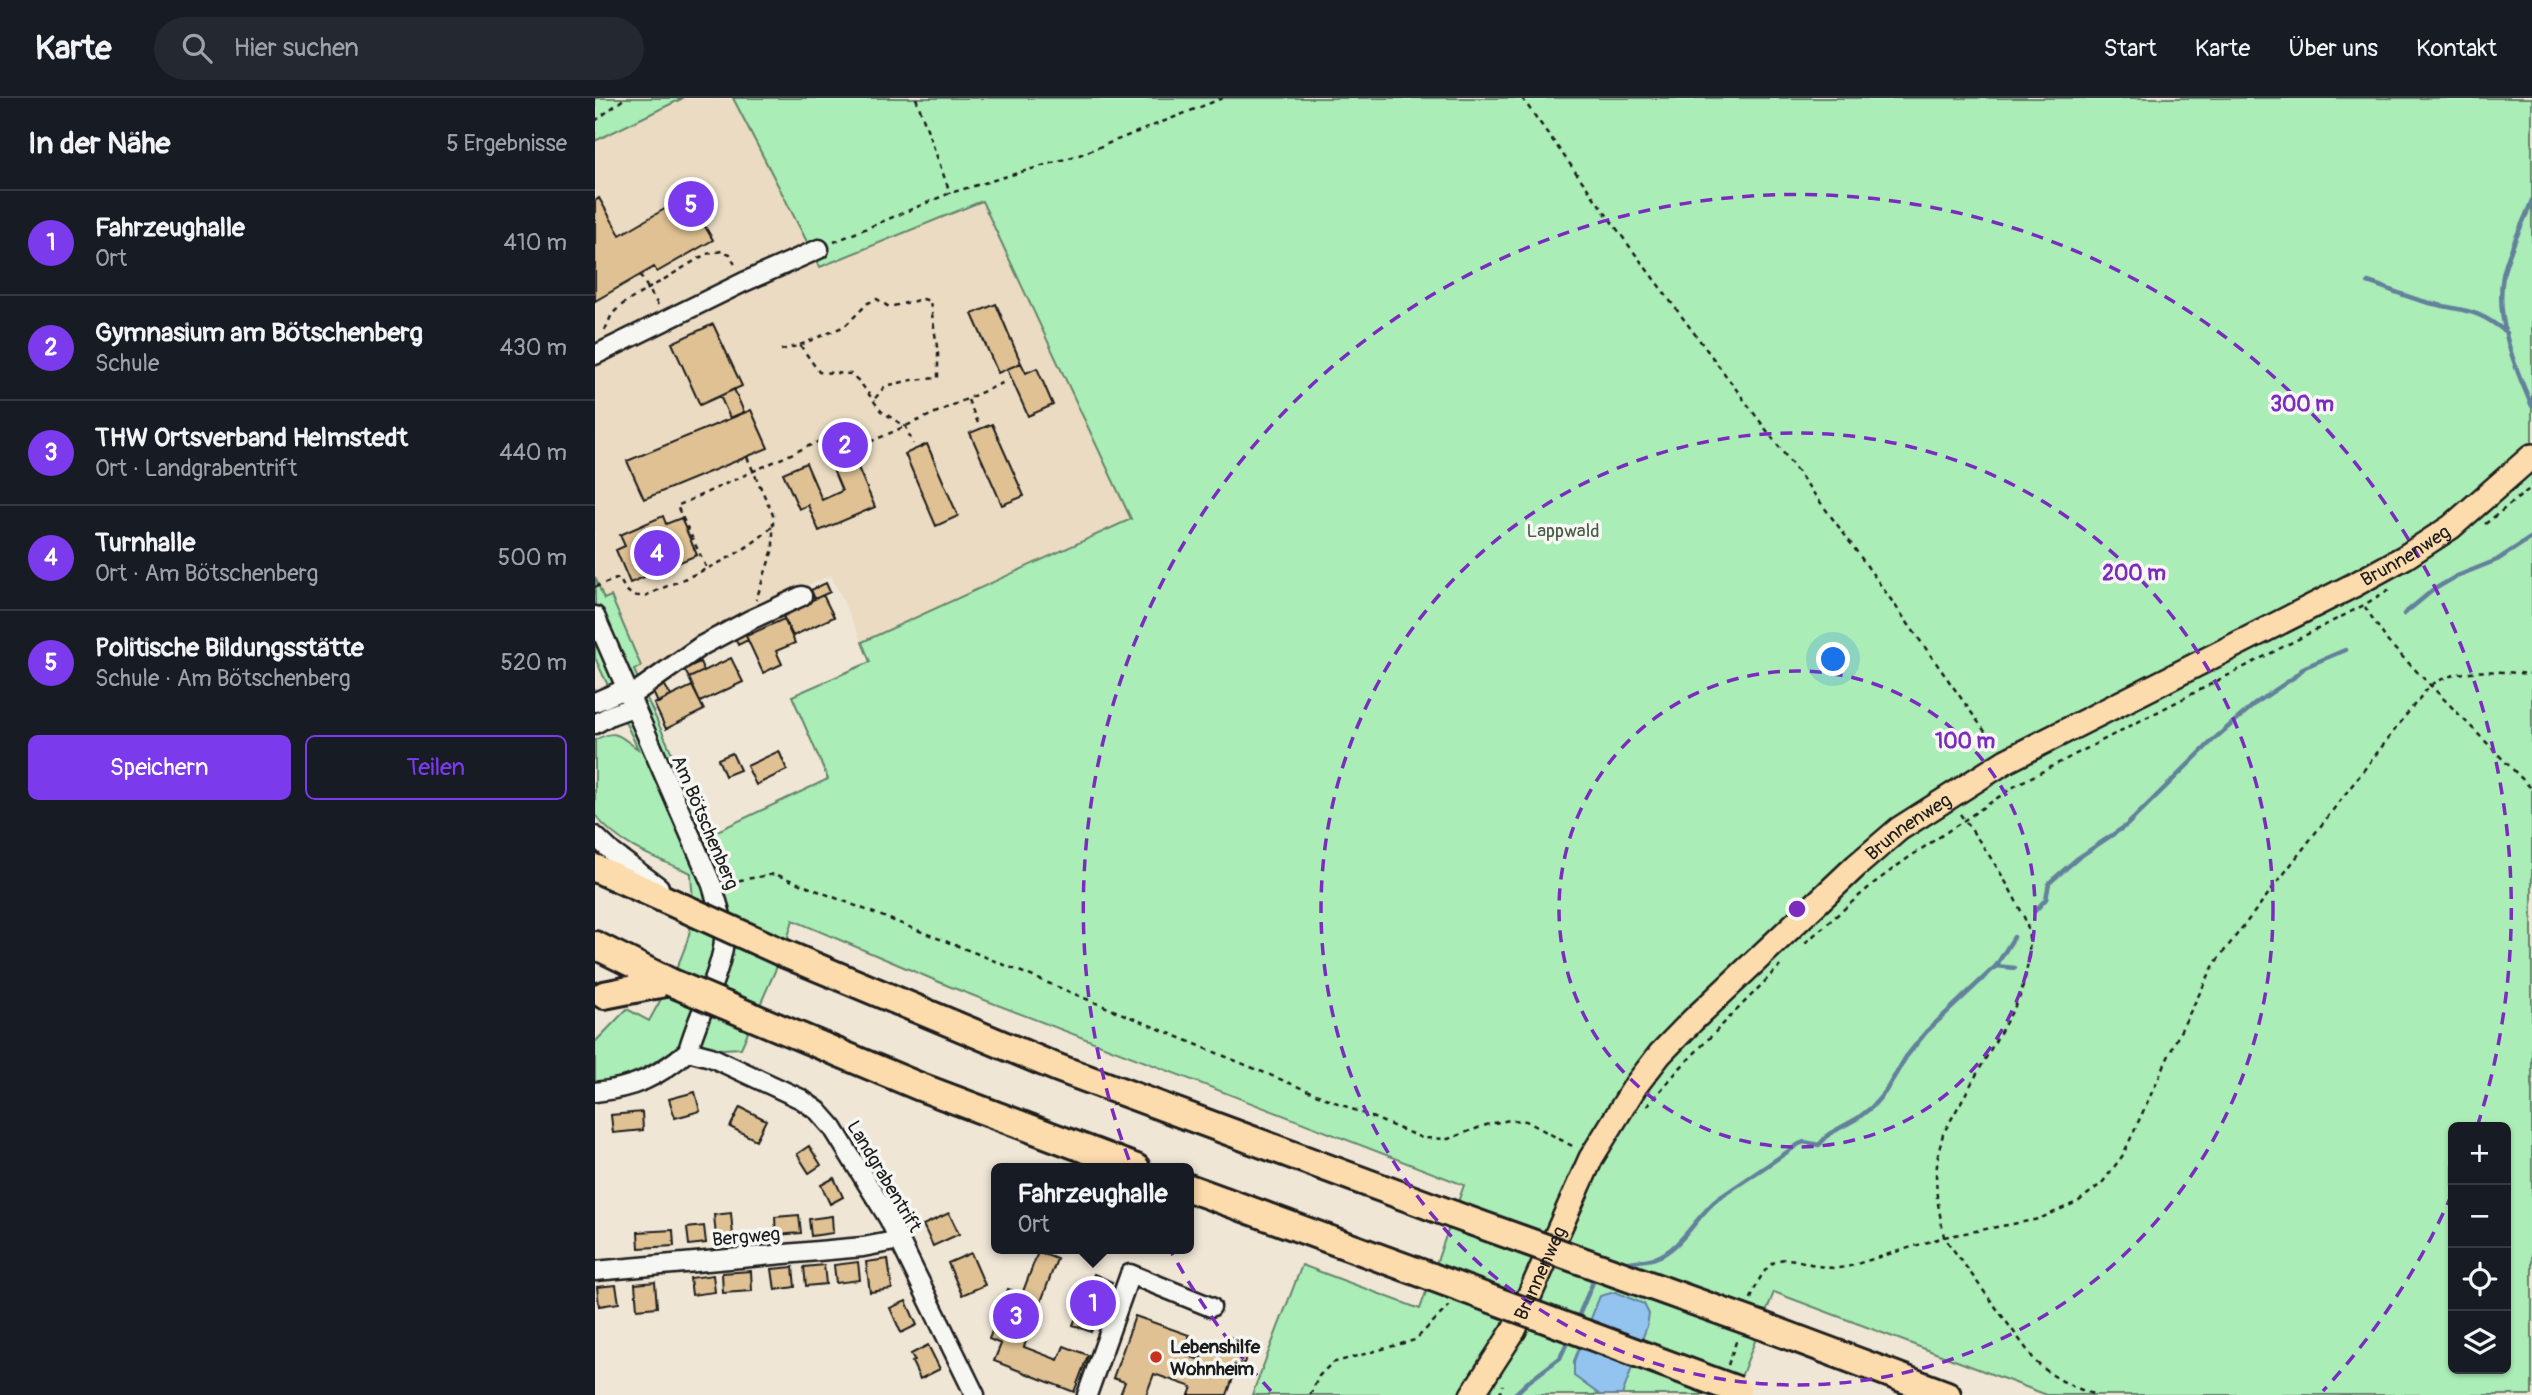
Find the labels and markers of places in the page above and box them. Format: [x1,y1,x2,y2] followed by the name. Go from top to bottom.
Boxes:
[668,178,714,230] pin: 5
[822,419,868,471] pin: 2
[634,527,680,579] pin: 4
[1785,897,1809,921] centre of rings
[1070,1277,1116,1329] pin: 1
[993,1290,1039,1342] pin: 3
[1170,1335,1261,1381] place label: Lebenshilfe Wohnheim
[1148,1349,1164,1365] marker: Lebenshilfe Wohnheim

